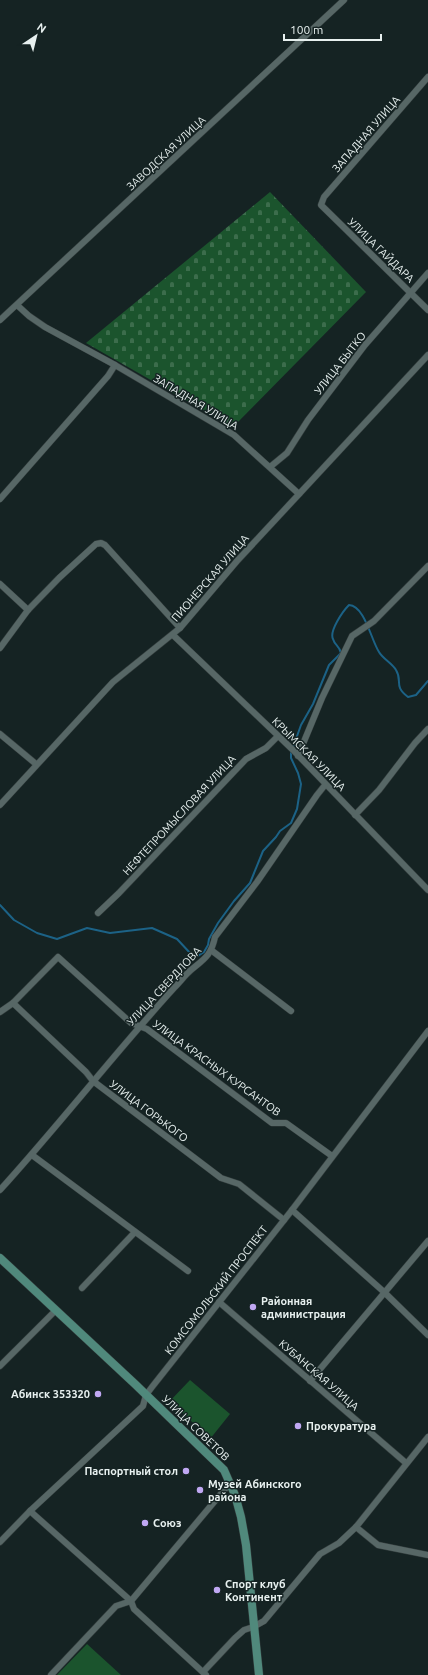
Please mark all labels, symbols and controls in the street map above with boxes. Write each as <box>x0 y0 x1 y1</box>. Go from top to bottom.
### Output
north arrow <box>16 16 56 56</box>
scale bar <box>284 16 381 42</box>
text: N <box>35 21 49 35</box>
text: 100 m <box>290 23 323 36</box>
street label: ЗАПАДНАЯ УЛИЦА <box>330 93 403 174</box>
street label: ЗАВОДСКАЯ УЛИЦА <box>124 113 208 193</box>
street label: УЛИЦА ГАЙДАРА <box>346 215 417 285</box>
street label: УЛИЦА БЫТКО <box>312 329 368 397</box>
street label: ЗАПАДНАЯ УЛИЦА <box>152 372 241 432</box>
street label: ПИОНЕРСКАЯ УЛИЦА <box>169 532 252 624</box>
street label: КРЫМСКАЯ УЛИЦА <box>270 715 349 794</box>
street label: НЕФТЕПРОМЫСЛОВАЯ УЛИЦА <box>120 752 238 877</box>
street label: УЛИЦА СВЕРДЛОВА <box>125 944 204 1028</box>
street label: УЛИЦА КРАСНЫХ КУРСАНТОВ <box>151 1018 283 1118</box>
street label: УЛИЦА ГОРЬКОГО <box>108 1078 190 1144</box>
street label: КОМСОМОЛЬСКИЙ ПРОСПЕКТ <box>162 1223 270 1357</box>
place label: Районная администрация <box>261 1295 346 1320</box>
marker: Районная администрация <box>248 1302 258 1312</box>
street label: КУБАНСКАЯ УЛИЦА <box>277 1337 362 1413</box>
place label: Абинск 353320 <box>11 1388 90 1400</box>
marker: Абинск 353320 <box>93 1389 103 1399</box>
street label: УЛИЦА СОВЕТОВ <box>160 1393 232 1463</box>
place label: Прокуратура <box>306 1420 376 1432</box>
marker: Прокуратура <box>293 1421 303 1431</box>
place label: Паспортный стол <box>84 1465 178 1477</box>
marker: Паспортный стол <box>181 1466 191 1476</box>
place label: Музей Абинского района <box>208 1478 302 1503</box>
marker: Музей Абинского района <box>195 1485 205 1495</box>
place label: Союз <box>153 1517 181 1529</box>
marker: Союз <box>140 1518 150 1528</box>
place label: Спорт клуб Континент <box>225 1578 286 1603</box>
marker: Спорт клуб Континент <box>212 1585 222 1595</box>

